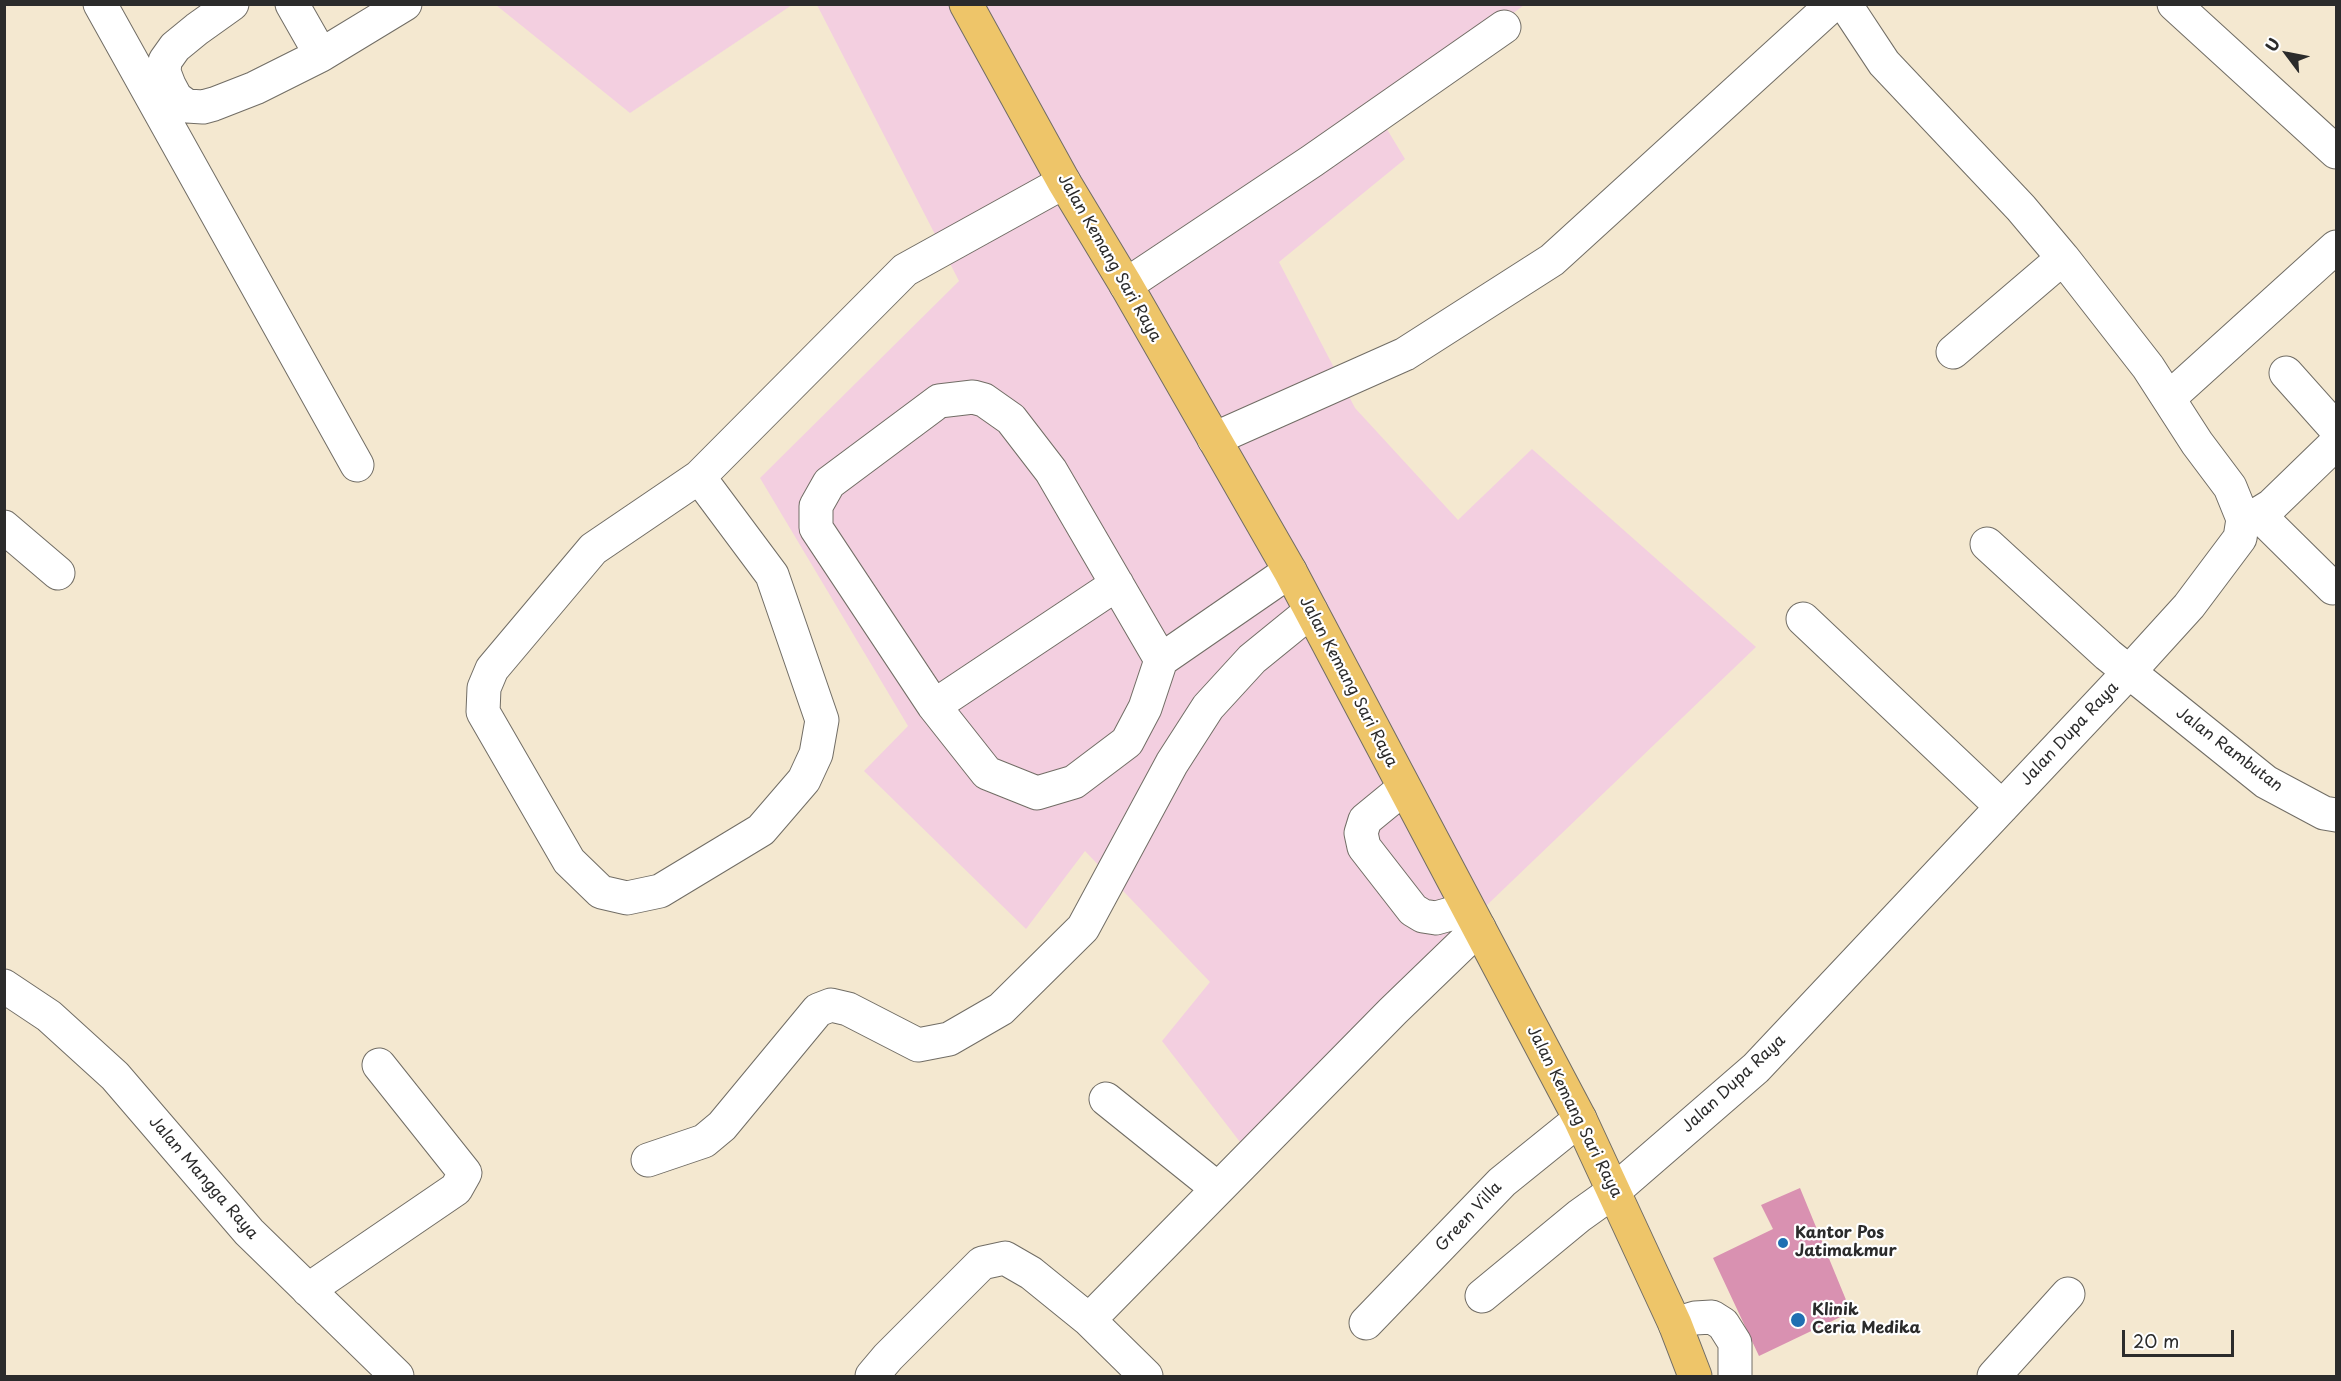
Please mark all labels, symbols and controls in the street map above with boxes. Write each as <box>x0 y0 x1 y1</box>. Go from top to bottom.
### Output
north arrow <box>2257 24 2317 84</box>
text: U <box>2258 33 2285 56</box>
street label: Jalan Kemang Sari Raya <box>1053 171 1165 345</box>
street label: Jalan Kemang Sari Raya <box>1295 593 1401 771</box>
street label: Jalan Dupa Raya <box>2017 678 2123 790</box>
street label: Jalan Rambutan <box>2172 704 2286 796</box>
street label: Jalan Kemang Sari Raya <box>1522 1023 1626 1201</box>
street label: Jalan Dupa Raya <box>1678 1031 1790 1137</box>
street label: Jalan Mangga Raya <box>144 1112 262 1244</box>
street label: Green Villa <box>1432 1178 1506 1256</box>
place label: Kantor Pos Jatimakmur <box>1795 1224 1897 1262</box>
marker: Kantor Pos Jatimakmur <box>1776 1236 1790 1250</box>
place label: Klinik Ceria Medika <box>1812 1301 1921 1339</box>
marker: Klinik Ceria Medika <box>1789 1311 1807 1329</box>
scale bar <box>2125 1318 2238 1356</box>
text: 20 m <box>2133 1327 2179 1354</box>

